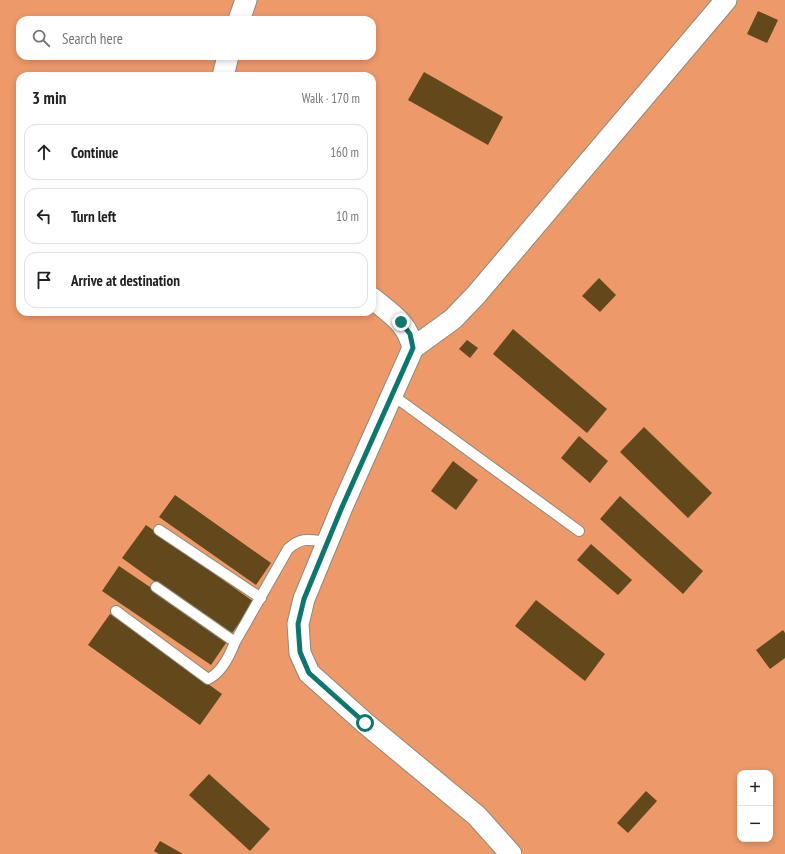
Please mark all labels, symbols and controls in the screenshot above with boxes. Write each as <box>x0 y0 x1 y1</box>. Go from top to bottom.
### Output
search box <box>16 16 376 60</box>
icon: search <box>30 27 52 49</box>
text: Search here <box>62 29 123 48</box>
text: 3 min <box>32 87 66 109</box>
text: Walk · 170 m <box>302 90 360 107</box>
icon: ahead <box>33 141 55 163</box>
text: Continue <box>71 143 118 162</box>
text: 160 m <box>330 144 359 161</box>
icon: left <box>33 205 55 227</box>
text: Turn left <box>71 207 116 226</box>
text: 10 m <box>336 208 359 225</box>
icon: arrive <box>33 269 55 291</box>
text: Arrive at destination <box>71 271 180 290</box>
route end <box>392 313 410 331</box>
route start <box>356 714 374 732</box>
map controls <box>737 770 773 842</box>
button: + <box>737 770 773 806</box>
button: − <box>737 806 773 842</box>

